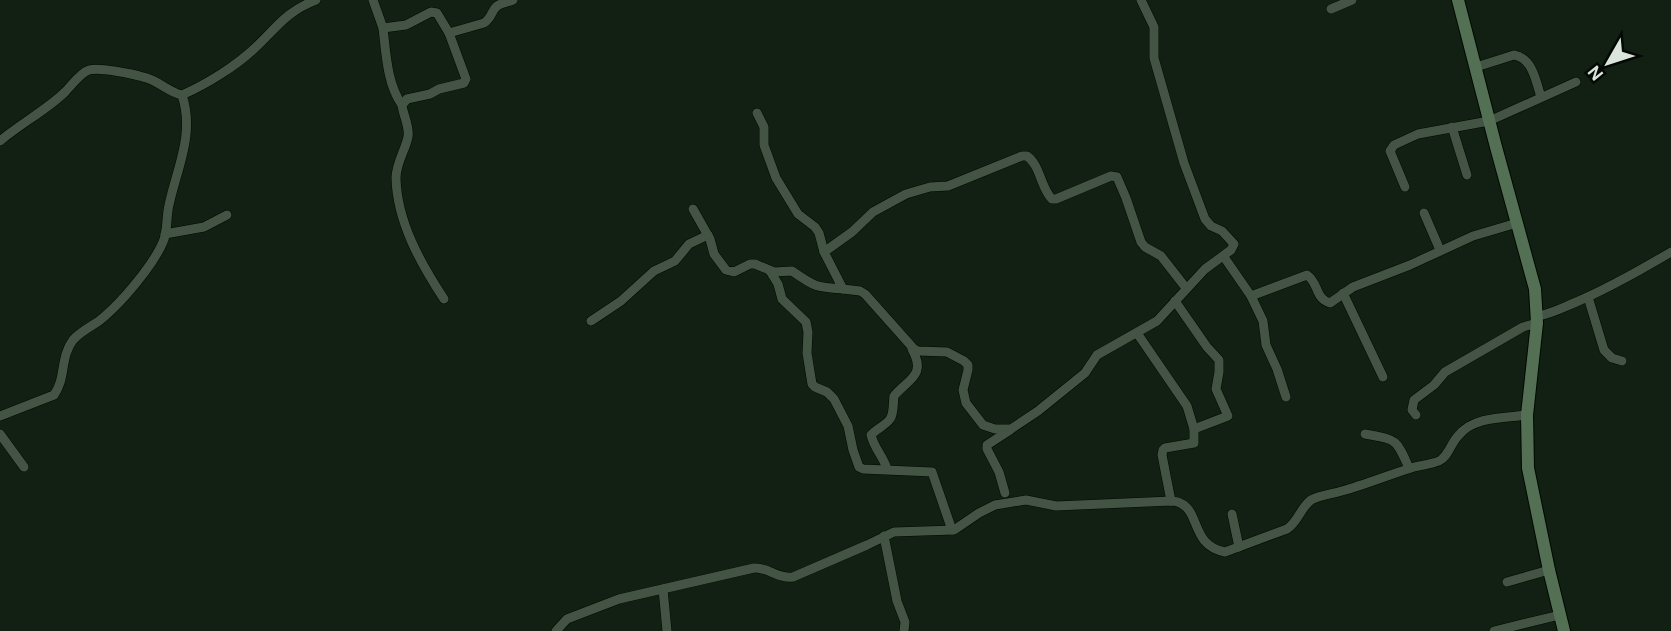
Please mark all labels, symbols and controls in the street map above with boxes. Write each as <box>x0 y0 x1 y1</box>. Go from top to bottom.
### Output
north arrow <box>1573 28 1643 98</box>
text: N <box>1583 61 1608 85</box>

